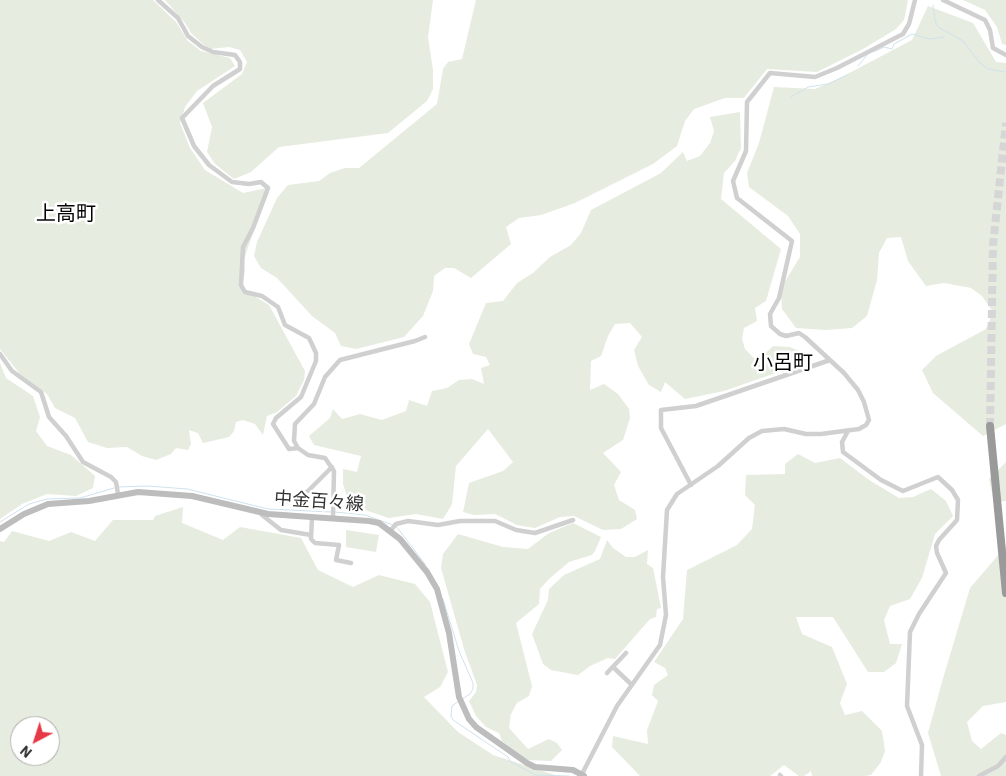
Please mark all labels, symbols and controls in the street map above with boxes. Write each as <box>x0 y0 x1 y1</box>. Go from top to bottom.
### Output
district label: 上高町 <box>36 202 96 226</box>
district label: 小呂町 <box>753 351 813 375</box>
street label: 中金百々線 <box>273 488 365 516</box>
north arrow <box>10 716 60 766</box>
text: N <box>16 742 36 762</box>

